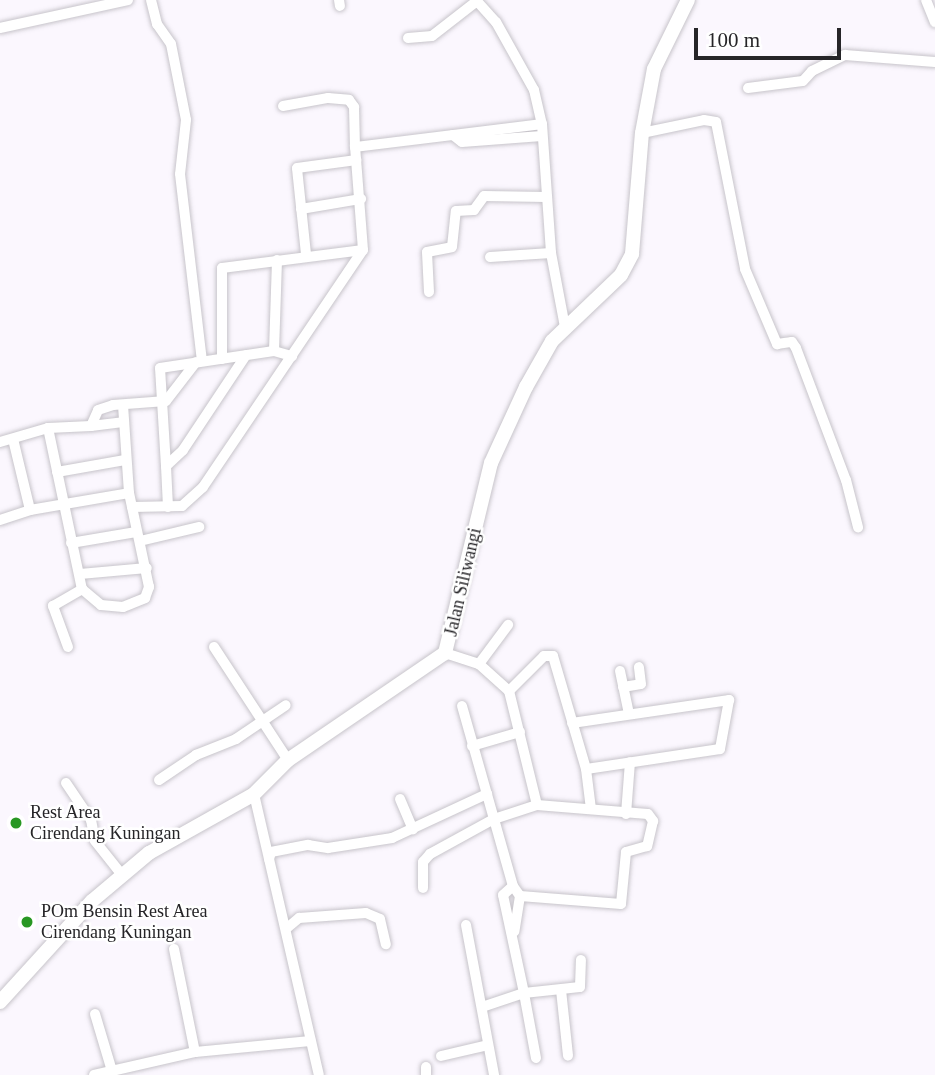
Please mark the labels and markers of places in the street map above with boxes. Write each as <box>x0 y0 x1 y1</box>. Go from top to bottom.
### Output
place label: Rest Area Cirendang Kuningan <box>30 802 180 844</box>
marker: Rest Area Cirendang Kuningan <box>8 815 24 831</box>
place label: POm Bensin Rest Area Cirendang Kuningan <box>41 901 208 944</box>
marker: POm Bensin Rest Area Cirendang Kuningan <box>19 914 35 930</box>

